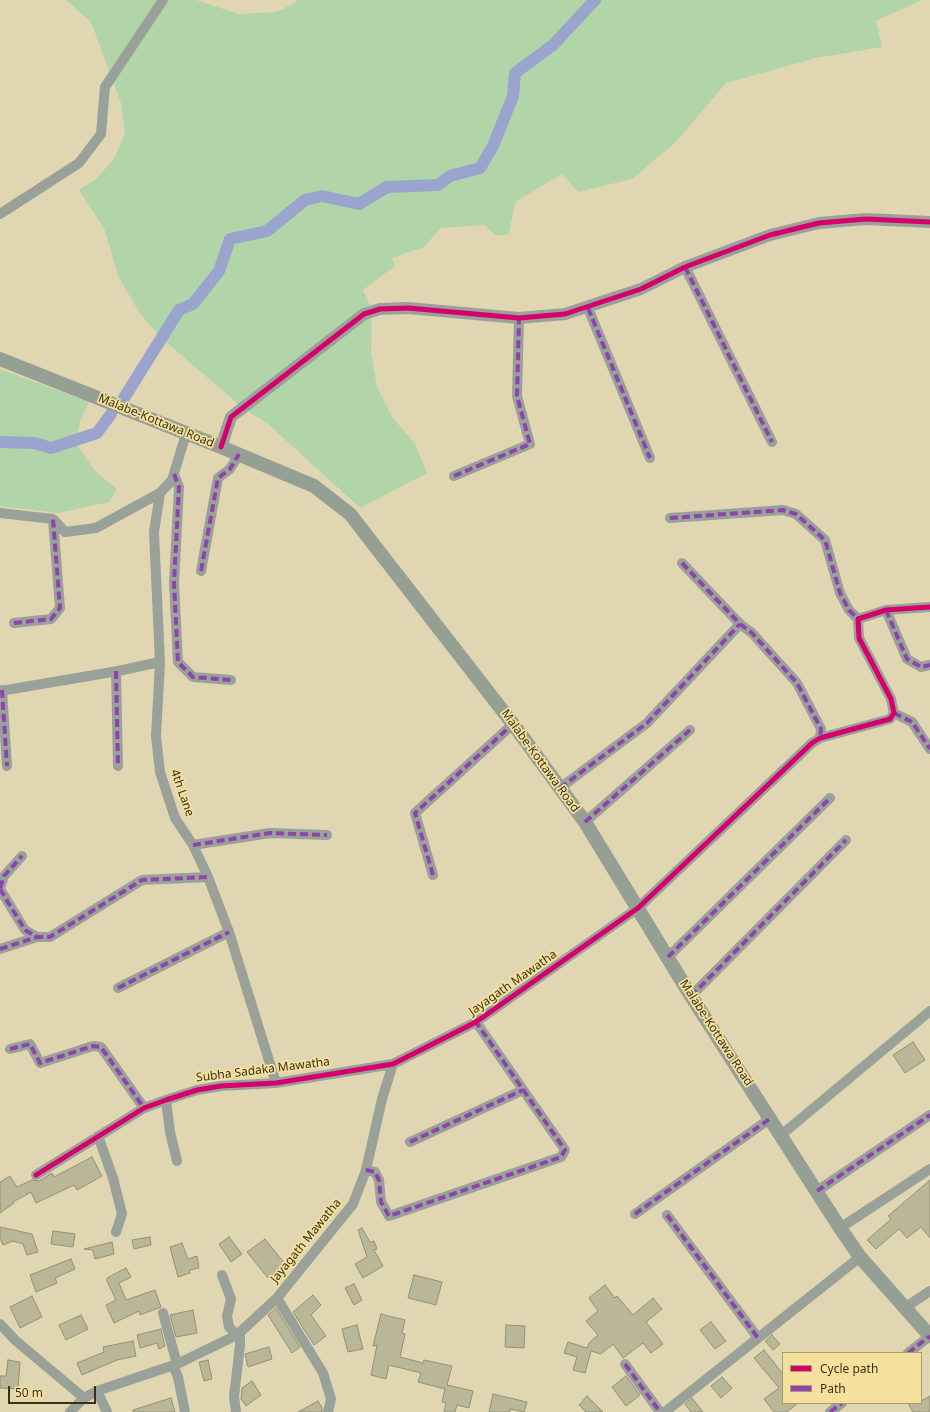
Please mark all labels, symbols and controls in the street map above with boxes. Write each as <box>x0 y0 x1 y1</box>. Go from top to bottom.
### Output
street label: Malabe-Kottawa Road <box>96 391 216 451</box>
street label: Malabe-Kottawa Road <box>498 707 582 815</box>
street label: 4th Lane <box>167 768 197 818</box>
street label: Jayagath Mawatha <box>466 947 560 1019</box>
street label: Malabe-Kottawa Road <box>676 977 756 1089</box>
street label: Subha Sadaka Mawatha <box>195 1055 331 1085</box>
street label: Jayagath Mawatha <box>268 1196 344 1286</box>
legend <box>782 1352 922 1404</box>
text: Cycle path <box>820 1360 878 1377</box>
scale bar <box>10 1378 98 1404</box>
text: Path <box>820 1380 846 1397</box>
text: 50 m <box>15 1384 43 1401</box>

